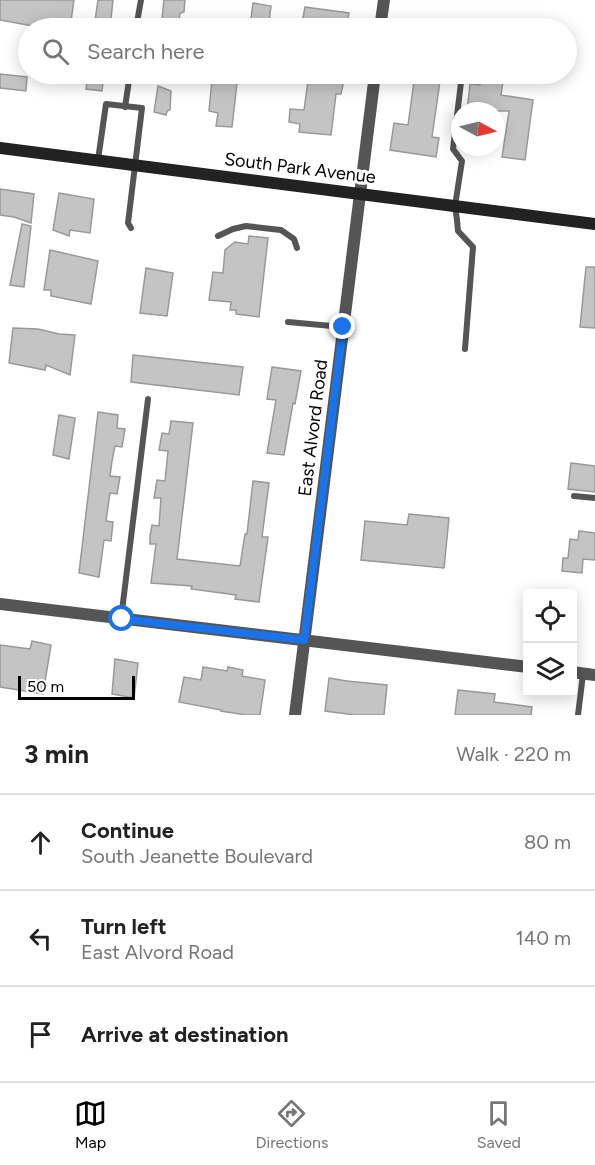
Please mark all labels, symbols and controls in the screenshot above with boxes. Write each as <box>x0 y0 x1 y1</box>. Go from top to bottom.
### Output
search box <box>18 18 577 84</box>
icon: search <box>39 35 72 68</box>
text: Search here <box>87 38 205 65</box>
north arrow <box>451 102 505 156</box>
street label: South Park Avenue <box>223 148 377 188</box>
route end <box>329 313 355 339</box>
street label: East Alvord Road <box>294 358 332 498</box>
map controls <box>523 589 577 697</box>
button: locate <box>523 589 577 643</box>
route start <box>108 605 134 631</box>
button: layers <box>523 643 577 697</box>
scale bar <box>18 673 135 700</box>
text: 50 m <box>27 677 64 696</box>
text: 3 min <box>24 738 89 770</box>
text: Walk · 220 m <box>456 742 571 766</box>
text: Continue <box>81 817 174 844</box>
icon: ahead <box>24 826 57 859</box>
text: 80 m <box>524 830 571 854</box>
text: South Jeanette Boulevard <box>81 844 313 868</box>
text: Turn left <box>81 913 167 940</box>
icon: left <box>24 922 57 955</box>
text: 140 m <box>516 926 571 950</box>
text: East Alvord Road <box>81 940 234 964</box>
icon: arrive <box>24 1018 57 1051</box>
text: Arrive at destination <box>81 1021 289 1048</box>
tab: Map <box>74 1097 107 1152</box>
tab: Directions <box>255 1097 328 1152</box>
tab: Saved <box>477 1097 521 1152</box>

